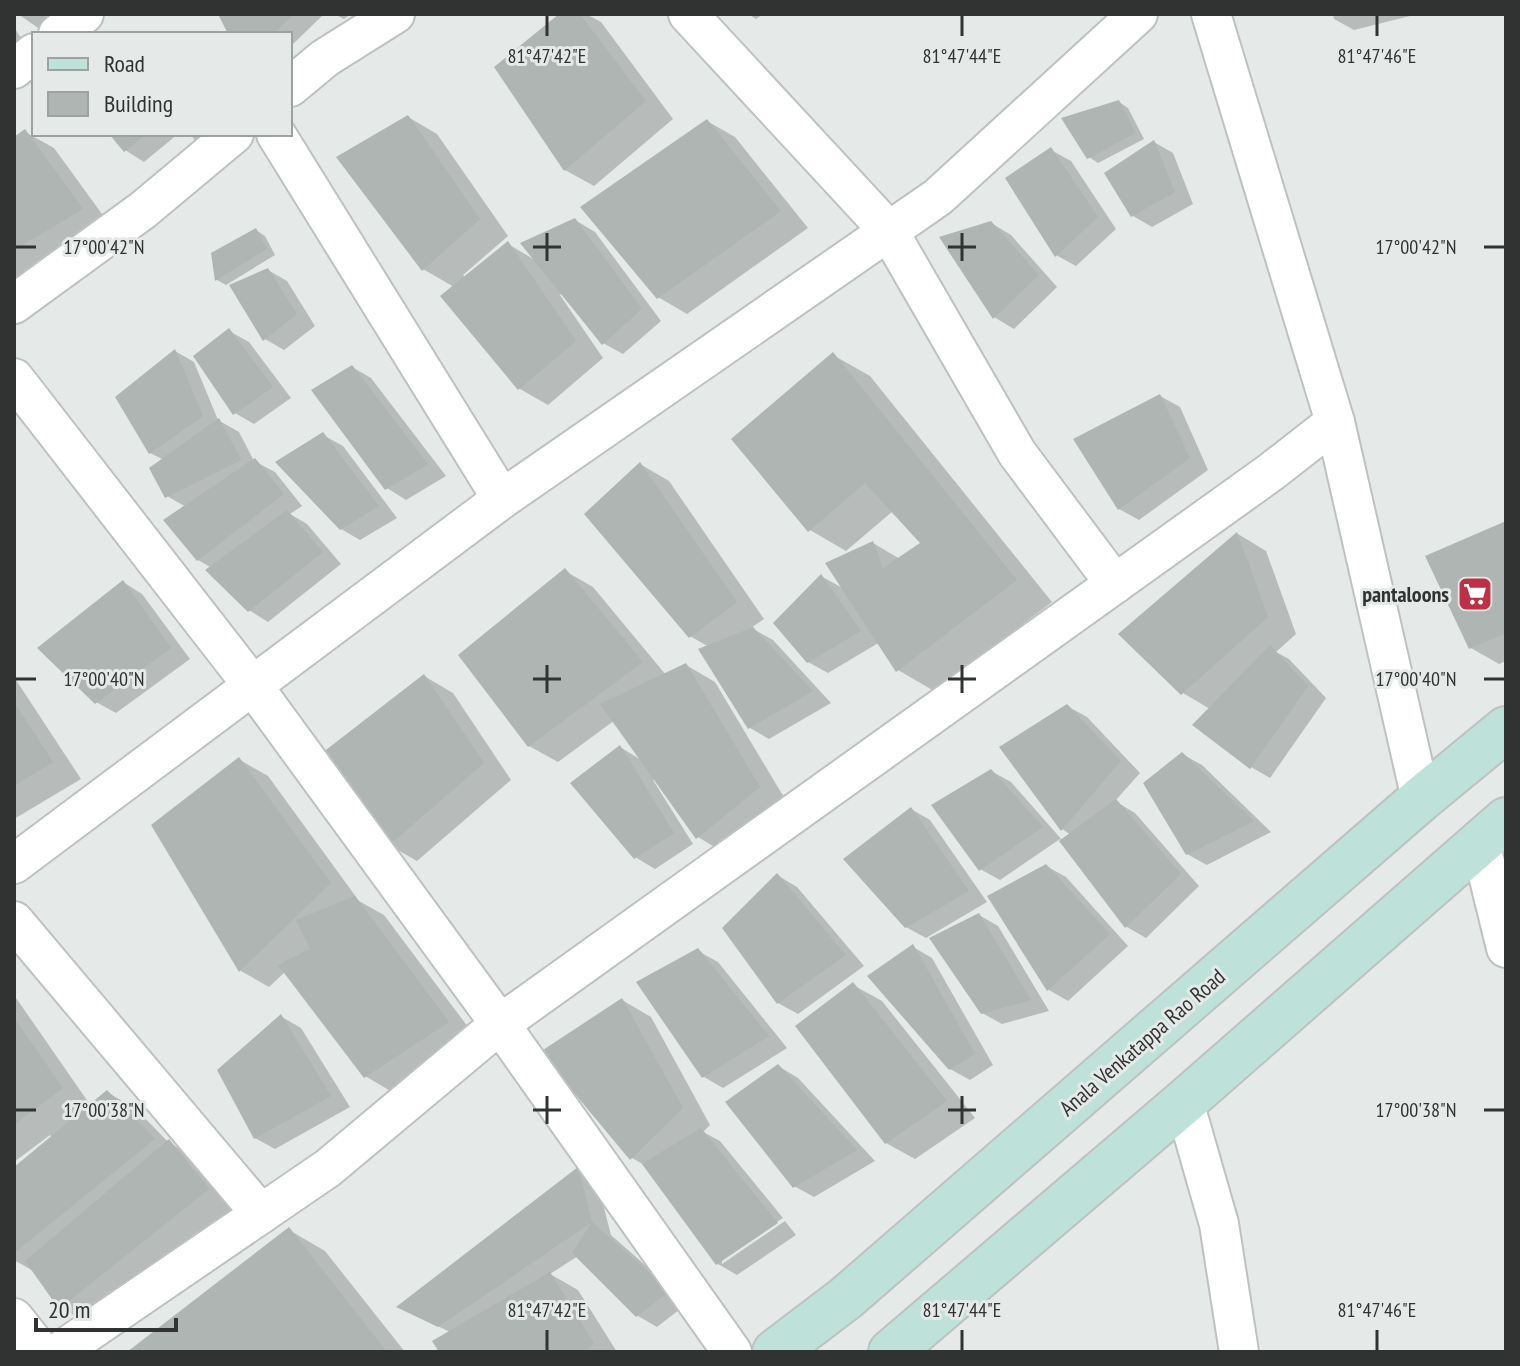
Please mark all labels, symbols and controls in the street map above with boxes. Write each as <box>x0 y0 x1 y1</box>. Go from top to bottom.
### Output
legend <box>32 32 292 136</box>
text: 81°47'42"E <box>508 43 586 69</box>
text: 81°47'44"E <box>923 43 1001 69</box>
text: 81°47'46"E <box>1338 43 1416 69</box>
text: Road <box>104 48 145 79</box>
text: Building <box>104 88 173 119</box>
text: 17°00'42"N <box>64 234 144 260</box>
text: 17°00'42"N <box>1376 234 1456 260</box>
supermarket icon: pantaloons <box>1456 575 1494 613</box>
place label: pantaloons <box>1362 580 1449 608</box>
text: 17°00'40"N <box>64 666 144 692</box>
text: 17°00'40"N <box>1376 666 1456 692</box>
street label: Anala Venkatappa Rao Road <box>1053 962 1231 1122</box>
text: 17°00'38"N <box>64 1097 144 1123</box>
text: 17°00'38"N <box>1376 1097 1456 1123</box>
scale bar <box>36 1282 176 1332</box>
text: 20 m <box>48 1294 90 1325</box>
text: 81°47'42"E <box>508 1297 586 1323</box>
text: 81°47'44"E <box>923 1297 1001 1323</box>
text: 81°47'46"E <box>1338 1297 1416 1323</box>

